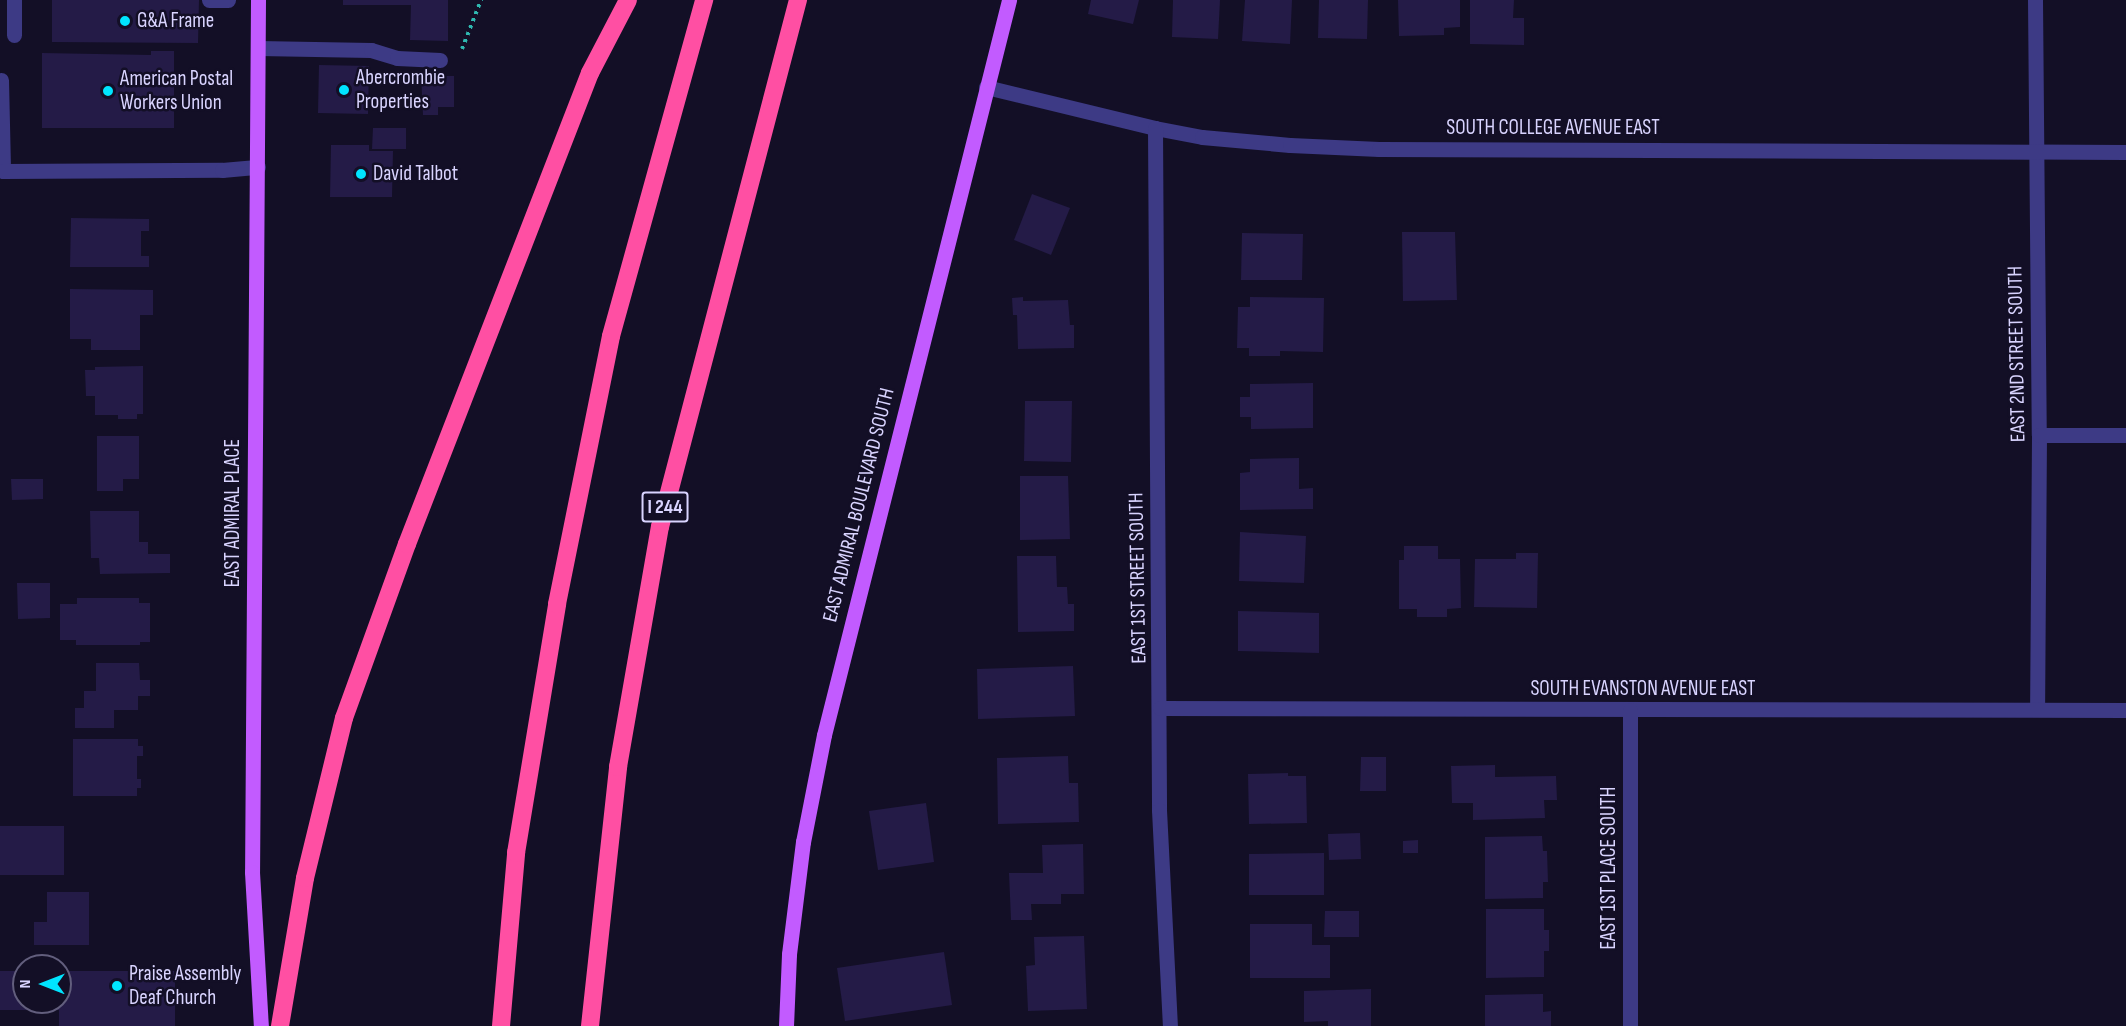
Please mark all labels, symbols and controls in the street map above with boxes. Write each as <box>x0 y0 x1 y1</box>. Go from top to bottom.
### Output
place label: G&A Frame <box>137 8 214 34</box>
marker: G&A Frame <box>118 14 132 28</box>
place label: Abercrombie Properties <box>356 65 445 115</box>
place label: American Postal Workers Union <box>120 66 233 116</box>
marker: Abercrombie Properties <box>337 83 351 97</box>
marker: American Postal Workers Union <box>101 84 115 98</box>
street label: SOUTH COLLEGE AVENUE EAST <box>1446 115 1660 141</box>
place label: David Talbot <box>373 161 458 187</box>
marker: David Talbot <box>354 167 368 181</box>
street label: EAST 2ND STREET SOUTH <box>2003 266 2031 442</box>
street label: EAST ADMIRAL BOULEVARD SOUTH <box>818 385 900 625</box>
street label: EAST ADMIRAL PLACE <box>220 439 246 587</box>
road number: I 244 <box>641 490 689 524</box>
street label: EAST 1ST STREET SOUTH <box>1124 492 1152 664</box>
street label: SOUTH EVANSTON AVENUE EAST <box>1530 676 1756 702</box>
street label: EAST 1ST PLACE SOUTH <box>1596 787 1622 949</box>
north arrow <box>12 954 72 1014</box>
place label: Praise Assembly Deaf Church <box>129 961 241 1011</box>
marker: Praise Assembly Deaf Church <box>110 979 124 993</box>
text: N <box>16 980 35 988</box>

